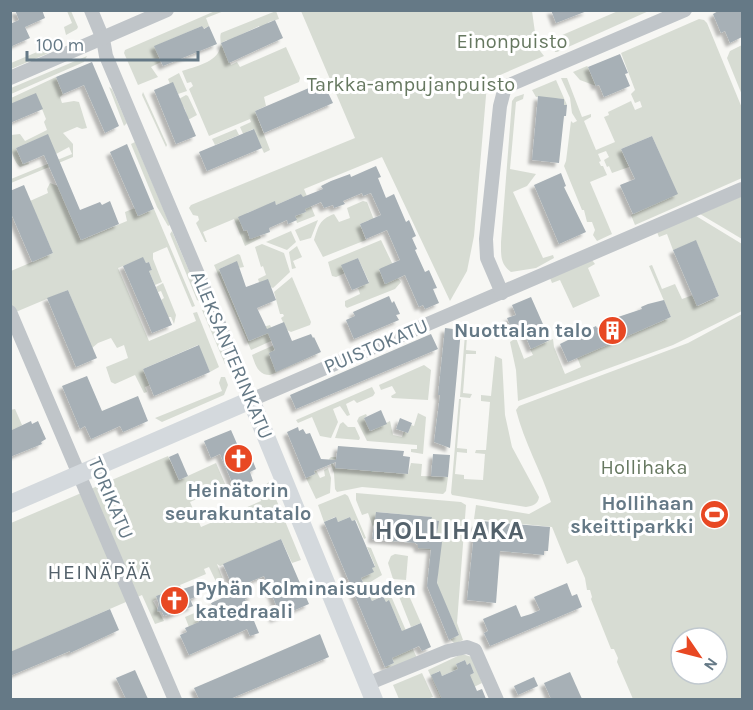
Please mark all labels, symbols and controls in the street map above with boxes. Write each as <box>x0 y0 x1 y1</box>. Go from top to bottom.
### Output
scale bar <box>27 24 198 62</box>
park label: Einonpuisto <box>457 30 568 53</box>
text: 100 m <box>36 34 84 56</box>
park label: Tarkka-ampujanpuisto <box>307 73 515 96</box>
street label: ALEKSANTERINKATU <box>186 268 278 442</box>
street label: PUISTOKATU <box>321 314 431 378</box>
building icon: Nuottalan talo <box>597 314 629 346</box>
place label: Nuottalan talo <box>454 319 592 342</box>
church icon: Heinätorin seurakuntatalo <box>222 443 254 475</box>
street label: TORIKATU <box>83 454 139 542</box>
park label: Hollihaka <box>601 456 687 479</box>
place label: Heinätorin seurakuntatalo <box>165 479 311 525</box>
place label: Hollihaan skeittiparkki <box>570 492 694 538</box>
sports icon: Hollihaan skeittiparkki <box>699 499 731 531</box>
district label: HOLLIHAKA <box>374 515 526 546</box>
district label: HEINÄPÄÄ <box>47 560 153 584</box>
place label: Pyhän Kolminaisuuden katedraali <box>195 577 416 623</box>
church icon: Pyhän Kolminaisuuden katedraali <box>158 584 190 616</box>
north arrow <box>669 626 729 686</box>
text: N <box>700 654 722 674</box>

